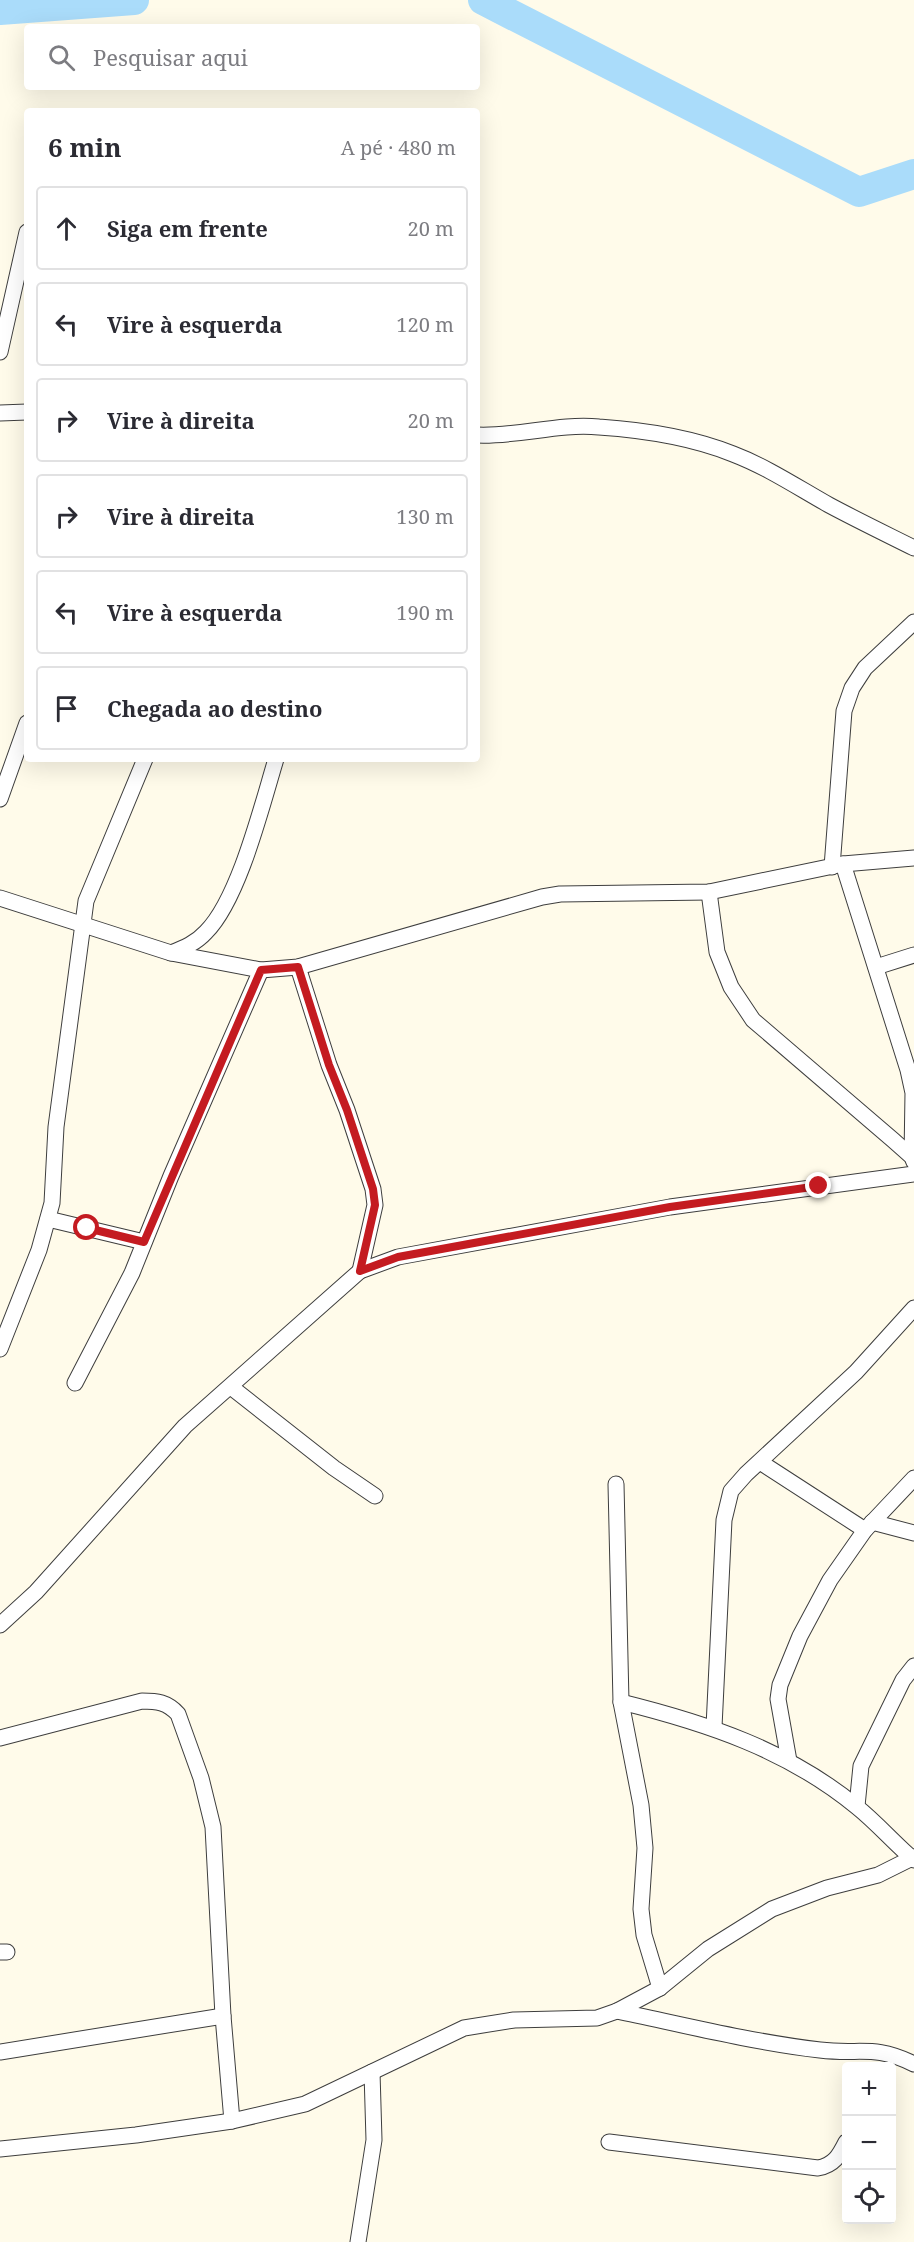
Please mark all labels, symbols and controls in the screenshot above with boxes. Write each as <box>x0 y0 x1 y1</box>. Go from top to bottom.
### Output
search box <box>24 24 480 90</box>
icon: search <box>45 41 78 74</box>
text: Pesquisar aqui <box>93 42 248 72</box>
text: 6 min <box>48 129 122 165</box>
text: A pé · 480 m <box>341 134 456 161</box>
icon: ahead <box>50 212 83 245</box>
text: Siga em frente <box>107 213 268 243</box>
text: 20 m <box>408 215 454 242</box>
icon: left <box>50 308 83 341</box>
text: Vire à esquerda <box>107 309 283 339</box>
text: 120 m <box>396 311 454 338</box>
icon: right <box>50 404 83 437</box>
text: Vire à direita <box>107 405 255 435</box>
text: 20 m <box>408 407 454 434</box>
icon: right <box>50 500 83 533</box>
text: Vire à direita <box>107 501 255 531</box>
text: 130 m <box>396 503 454 530</box>
icon: left <box>50 596 83 629</box>
text: Vire à esquerda <box>107 597 283 627</box>
text: 190 m <box>396 599 454 626</box>
icon: arrive <box>50 692 83 725</box>
text: Chegada ao destino <box>107 693 322 723</box>
route end <box>805 1172 831 1198</box>
route start <box>73 1214 99 1240</box>
map controls <box>842 2062 896 2224</box>
button: + <box>842 2062 896 2116</box>
button: − <box>842 2116 896 2170</box>
button: locate <box>842 2170 896 2224</box>

